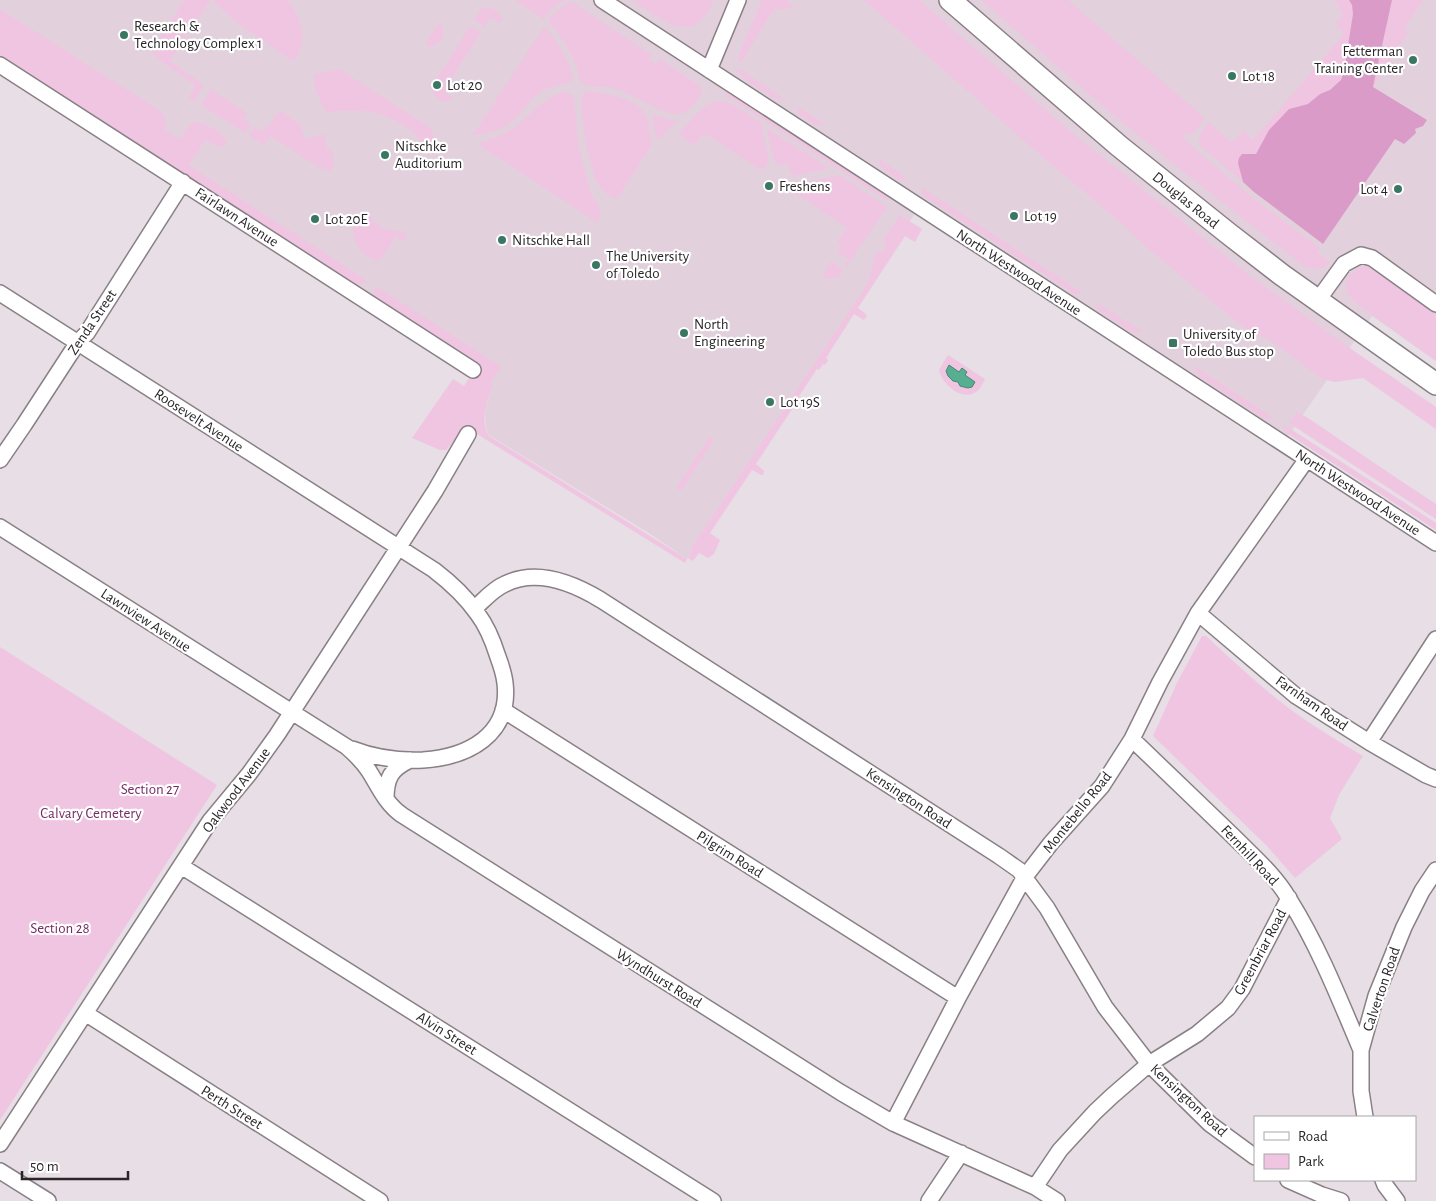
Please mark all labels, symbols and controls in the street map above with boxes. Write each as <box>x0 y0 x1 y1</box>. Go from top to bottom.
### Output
place label: Research & Technology Complex 1 <box>134 19 262 51</box>
marker: Research & Technology Complex 1 <box>118 29 130 41</box>
place label: Fetterman Training Center <box>1314 44 1403 76</box>
marker: Fetterman Training Center <box>1407 54 1419 66</box>
place label: Lot 18 <box>1242 69 1275 84</box>
marker: Lot 18 <box>1226 70 1238 82</box>
place label: Lot 20 <box>447 78 482 93</box>
marker: Lot 20 <box>431 79 443 91</box>
place label: Nitschke Auditorium <box>395 139 462 171</box>
marker: Nitschke Auditorium <box>379 149 391 161</box>
street label: Douglas Road <box>1150 169 1222 232</box>
place label: Freshens <box>779 179 830 194</box>
marker: Freshens <box>763 180 775 192</box>
place label: Lot 4 <box>1360 182 1388 197</box>
marker: Lot 4 <box>1392 183 1404 195</box>
street label: Fairlawn Avenue <box>192 185 281 250</box>
place label: Lot 19 <box>1024 209 1057 224</box>
marker: Lot 19 <box>1008 210 1020 222</box>
place label: Lot 20E <box>325 212 368 227</box>
marker: Lot 20E <box>309 213 321 225</box>
street label: North Westwood Avenue <box>954 226 1084 318</box>
place label: Nitschke Hall <box>512 233 590 248</box>
marker: Nitschke Hall <box>496 234 508 246</box>
place label: The University of Toledo <box>606 249 690 281</box>
marker: The University of Toledo <box>590 259 602 271</box>
street label: Zenda Street <box>65 287 120 357</box>
place label: North Engineering <box>694 317 766 349</box>
marker: North Engineering <box>678 327 690 339</box>
place label: University of Toledo Bus stop <box>1183 327 1274 359</box>
marker: University of Toledo Bus stop <box>1167 337 1179 349</box>
street label: Roosevelt Avenue <box>152 386 246 455</box>
place label: Lot 19S <box>780 395 820 410</box>
marker: Lot 19S <box>764 396 776 408</box>
street label: North Westwood Avenue <box>1293 446 1423 538</box>
street label: Lawnview Avenue <box>98 586 193 655</box>
street label: Farnham Road <box>1273 673 1351 734</box>
street label: Oakwood Avenue <box>200 745 273 836</box>
street label: Kensington Road <box>863 765 954 832</box>
street label: Montebello Road <box>1040 769 1115 856</box>
park label: Section 27 <box>121 782 179 797</box>
park label: Calvary Cemetery <box>40 806 142 821</box>
street label: Fernhill Road <box>1218 822 1281 889</box>
street label: Pilgrim Road <box>694 828 766 881</box>
street label: Greenbriar Road <box>1232 907 1289 998</box>
park label: Section 28 <box>30 921 90 936</box>
street label: Calverton Road <box>1360 945 1403 1033</box>
street label: Wyndhurst Road <box>613 946 704 1011</box>
street label: Alvin Street <box>414 1009 480 1058</box>
street label: Kensington Road <box>1147 1061 1230 1140</box>
street label: Perth Street <box>198 1083 265 1132</box>
legend <box>1254 1116 1416 1181</box>
text: Road <box>1298 1129 1328 1144</box>
scale bar <box>22 1148 129 1180</box>
text: Park <box>1298 1154 1324 1169</box>
text: 50 m <box>30 1159 59 1174</box>

